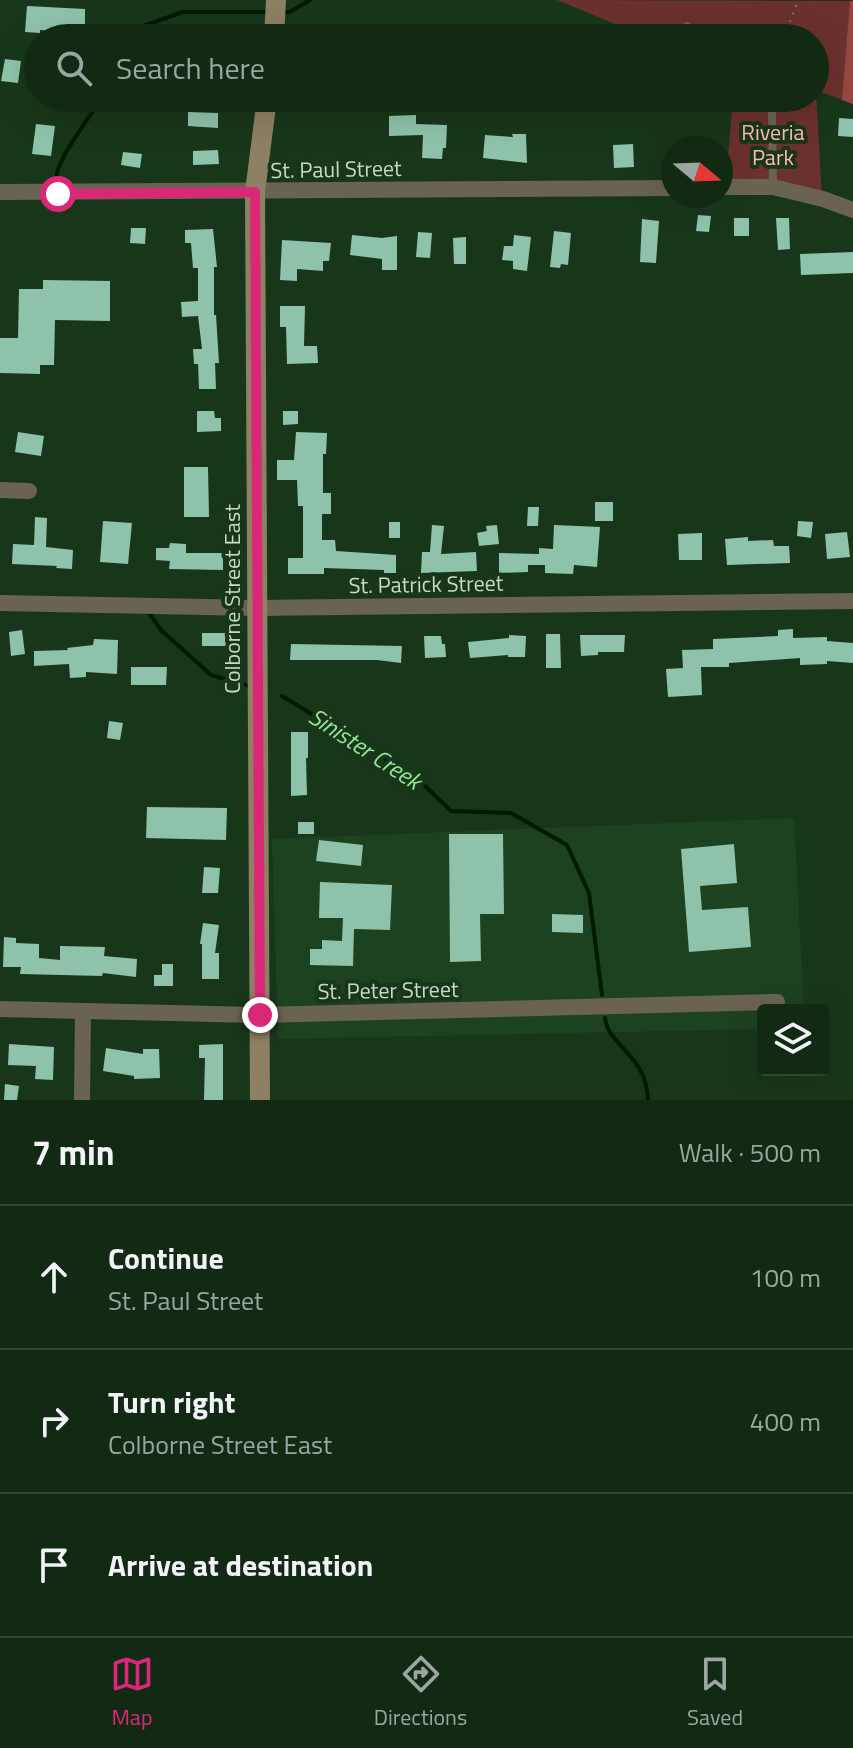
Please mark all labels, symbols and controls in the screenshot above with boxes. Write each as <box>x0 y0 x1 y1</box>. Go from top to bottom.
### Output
search box <box>24 24 829 112</box>
text: Search here <box>116 45 265 91</box>
icon: search <box>52 46 96 90</box>
park label: Riveria Park <box>741 115 805 174</box>
north arrow <box>661 136 733 208</box>
street label: St. Paul Street <box>270 151 402 187</box>
route start <box>40 176 76 212</box>
street label: Colborne Street East <box>215 504 249 694</box>
street label: St. Patrick Street <box>348 566 504 602</box>
water label: Sinister Creek <box>302 698 432 800</box>
street label: St. Peter Street <box>317 972 459 1008</box>
route end <box>242 997 278 1033</box>
map controls <box>757 1004 829 1076</box>
button: layers <box>757 1004 829 1076</box>
text: 7 min <box>32 1126 115 1178</box>
text: Walk · 500 m <box>679 1133 821 1172</box>
text: Continue <box>108 1235 224 1281</box>
icon: ahead <box>32 1255 76 1299</box>
text: 100 m <box>750 1258 821 1297</box>
text: St. Paul Street <box>108 1281 263 1320</box>
text: Turn right <box>108 1379 236 1425</box>
icon: right <box>32 1399 76 1443</box>
text: 400 m <box>750 1402 821 1441</box>
text: Colborne Street East <box>108 1425 332 1464</box>
text: Arrive at destination <box>108 1542 373 1588</box>
icon: arrive <box>32 1543 76 1587</box>
tab: Map <box>110 1652 154 1734</box>
tab: Directions <box>374 1652 467 1734</box>
tab: Saved <box>687 1652 743 1734</box>

